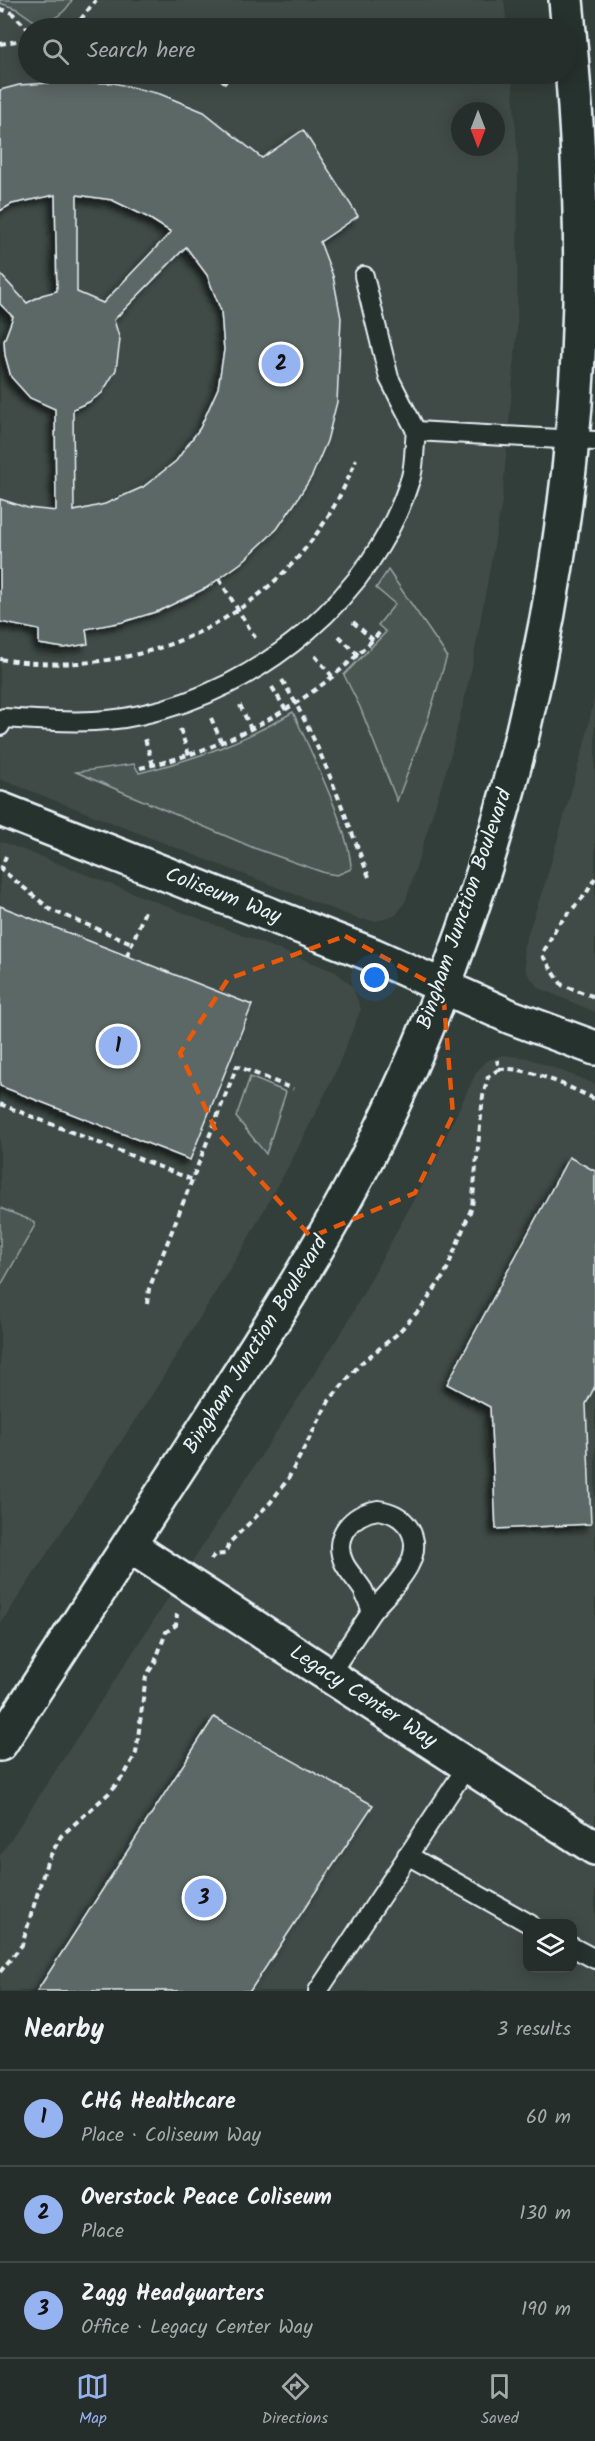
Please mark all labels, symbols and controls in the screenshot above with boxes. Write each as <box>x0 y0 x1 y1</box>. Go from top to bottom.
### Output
search box <box>18 18 577 84</box>
text: Search here <box>87 34 195 69</box>
icon: search <box>39 35 72 68</box>
north arrow <box>451 102 505 156</box>
pin: 2 <box>262 342 300 386</box>
street label: Bingham Junction Boulevard <box>408 784 522 1034</box>
street label: Coliseum Way <box>160 859 286 933</box>
your location <box>360 963 389 992</box>
pin: 1 <box>98 1024 138 1068</box>
street label: Bingham Junction Boulevard <box>175 1229 337 1461</box>
street label: Legacy Center Way <box>282 1637 444 1757</box>
pin: 3 <box>184 1876 224 1920</box>
map controls <box>523 1919 577 1973</box>
button: layers <box>523 1919 577 1973</box>
text: Nearby <box>24 2009 104 2051</box>
text: 3 results <box>497 2014 571 2046</box>
text: CHG Healthcare <box>81 2085 236 2120</box>
text: 1 <box>40 2102 47 2134</box>
text: 60 m <box>526 2102 571 2134</box>
text: Place · Coliseum Way <box>81 2120 261 2152</box>
text: Overstock Peace Coliseum <box>81 2181 332 2216</box>
text: 2 <box>38 2198 49 2230</box>
text: 130 m <box>519 2198 571 2230</box>
text: Place <box>81 2216 124 2248</box>
text: Zagg Headquarters <box>81 2277 264 2312</box>
text: 3 <box>38 2294 49 2326</box>
text: 190 m <box>521 2294 571 2326</box>
text: Office · Legacy Center Way <box>81 2312 313 2344</box>
tab: Map <box>76 2370 109 2431</box>
tab: Directions <box>262 2370 328 2431</box>
tab: Saved <box>481 2370 519 2431</box>

